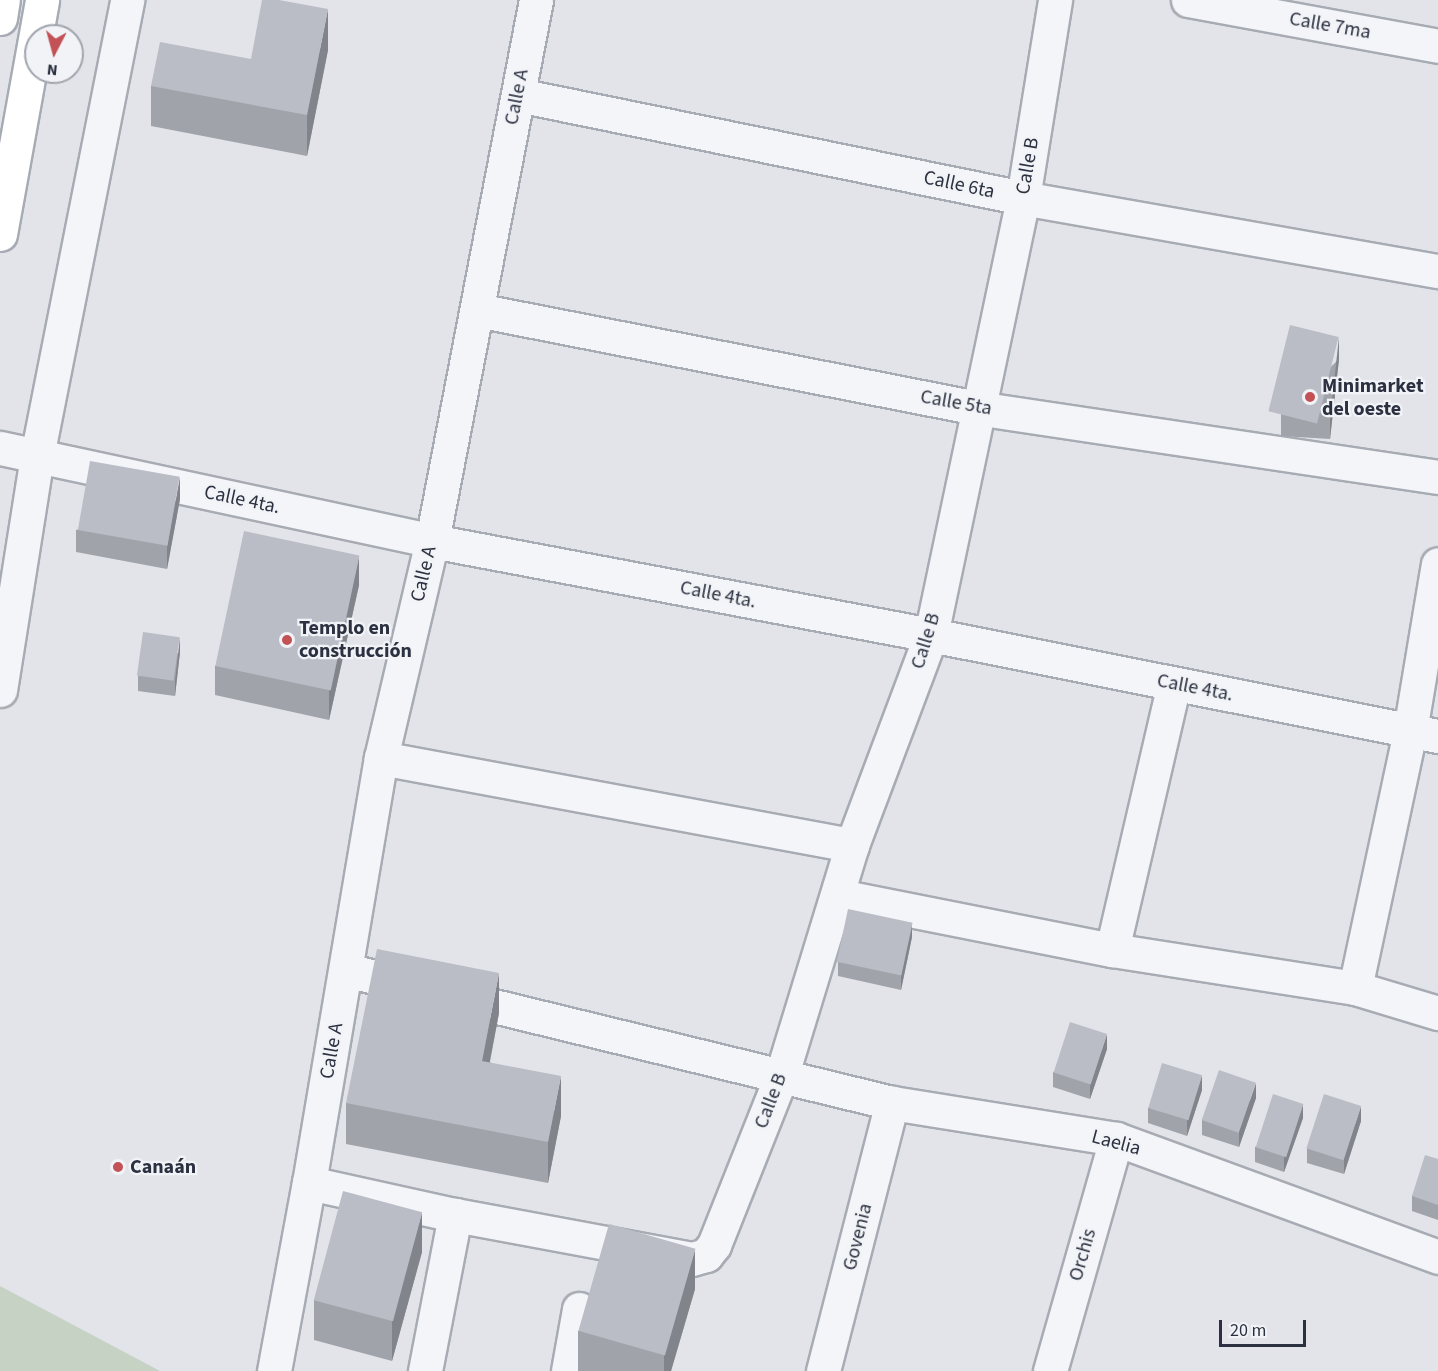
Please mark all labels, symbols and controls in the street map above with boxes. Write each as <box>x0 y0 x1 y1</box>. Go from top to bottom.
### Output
street label: Calle 7ma <box>1287 7 1373 45</box>
north arrow <box>24 24 84 84</box>
text: N <box>46 58 59 81</box>
street label: Calle A <box>500 67 534 127</box>
street label: Calle B <box>1011 136 1045 196</box>
street label: Calle 6ta <box>921 166 997 204</box>
place label: Minimarket del oeste <box>1322 374 1424 421</box>
street label: Calle 5ta <box>918 385 994 421</box>
marker: Minimarket del oeste <box>1303 390 1317 404</box>
street label: Calle 4ta. <box>202 480 282 520</box>
street label: Calle A <box>406 544 442 604</box>
street label: Calle 4ta. <box>678 576 758 614</box>
street label: Calle B <box>906 610 946 672</box>
place label: Templo en construcción <box>299 616 412 663</box>
marker: Templo en construcción <box>280 633 294 647</box>
street label: Calle 4ta. <box>1155 669 1235 707</box>
street label: Calle A <box>315 1021 349 1081</box>
street label: Calle B <box>750 1070 792 1132</box>
street label: Laelia <box>1089 1125 1143 1161</box>
place label: Canaán <box>130 1155 196 1179</box>
marker: Canaán <box>111 1160 125 1174</box>
street label: Govenia <box>838 1201 878 1273</box>
street label: Orchis <box>1064 1226 1102 1284</box>
scale bar <box>1222 1308 1309 1346</box>
text: 20 m <box>1230 1318 1266 1343</box>

